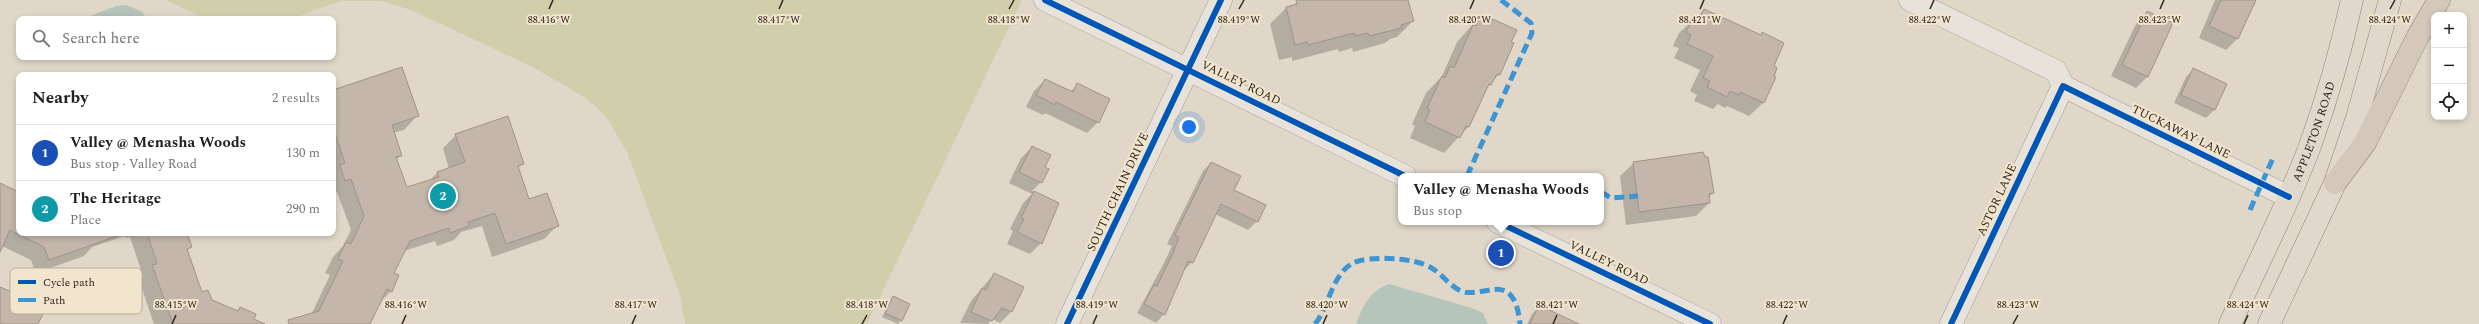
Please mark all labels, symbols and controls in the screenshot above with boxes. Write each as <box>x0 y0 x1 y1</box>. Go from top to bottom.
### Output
text: 88.416°W <box>528 12 570 28</box>
text: 88.417°W <box>758 12 800 28</box>
text: 88.418°W <box>988 12 1030 28</box>
text: 88.419°W <box>1218 12 1260 28</box>
text: 88.420°W <box>1449 12 1491 28</box>
text: 88.421°W <box>1679 12 1721 28</box>
text: 88.422°W <box>1909 12 1951 28</box>
text: 88.423°W <box>2139 12 2181 28</box>
text: 88.424°W <box>2369 12 2411 28</box>
map controls <box>2431 12 2467 120</box>
button: + <box>2431 12 2467 48</box>
search box <box>16 16 336 60</box>
icon: search <box>30 27 52 49</box>
text: Search here <box>62 27 140 50</box>
button: − <box>2431 48 2467 84</box>
street label: VALLEY ROAD <box>1198 55 1284 111</box>
street label: APPLETON ROAD <box>2287 79 2340 185</box>
button: locate <box>2431 84 2467 120</box>
text: Nearby <box>32 85 88 111</box>
text: 2 results <box>272 88 320 108</box>
street label: TUCKAWAY LANE <box>2128 100 2234 164</box>
your location <box>1179 117 1199 137</box>
street label: SOUTH CHAIN DRIVE <box>1082 129 1154 255</box>
text: Valley @ Menasha Woods <box>70 131 246 154</box>
text: 1 <box>41 143 49 163</box>
text: 130 m <box>286 143 320 163</box>
text: Bus stop · Valley Road <box>70 154 197 174</box>
street label: ASTOR LANE <box>1972 161 2022 239</box>
popup <box>1398 173 1604 225</box>
text: Valley @ Menasha Woods <box>1413 178 1589 201</box>
pin: 2 <box>430 181 456 211</box>
text: The Heritage <box>70 187 161 210</box>
text: 2 <box>41 199 49 219</box>
text: 290 m <box>286 199 320 219</box>
text: Bus stop <box>1413 201 1462 221</box>
text: Place <box>70 210 101 230</box>
street label: VALLEY ROAD <box>1566 235 1652 291</box>
pin: 1 <box>1488 238 1514 268</box>
legend <box>10 268 142 314</box>
text: Cycle path <box>43 274 95 291</box>
text: Path <box>43 292 65 309</box>
text: 88.415°W <box>155 297 197 313</box>
text: 88.416°W <box>385 297 427 313</box>
text: 88.417°W <box>615 297 657 313</box>
text: 88.418°W <box>846 297 888 313</box>
text: 88.419°W <box>1076 297 1118 313</box>
text: 88.420°W <box>1306 297 1348 313</box>
text: 88.421°W <box>1536 297 1578 313</box>
text: 88.422°W <box>1766 297 1808 313</box>
text: 88.423°W <box>1997 297 2039 313</box>
text: 88.424°W <box>2227 297 2269 313</box>

